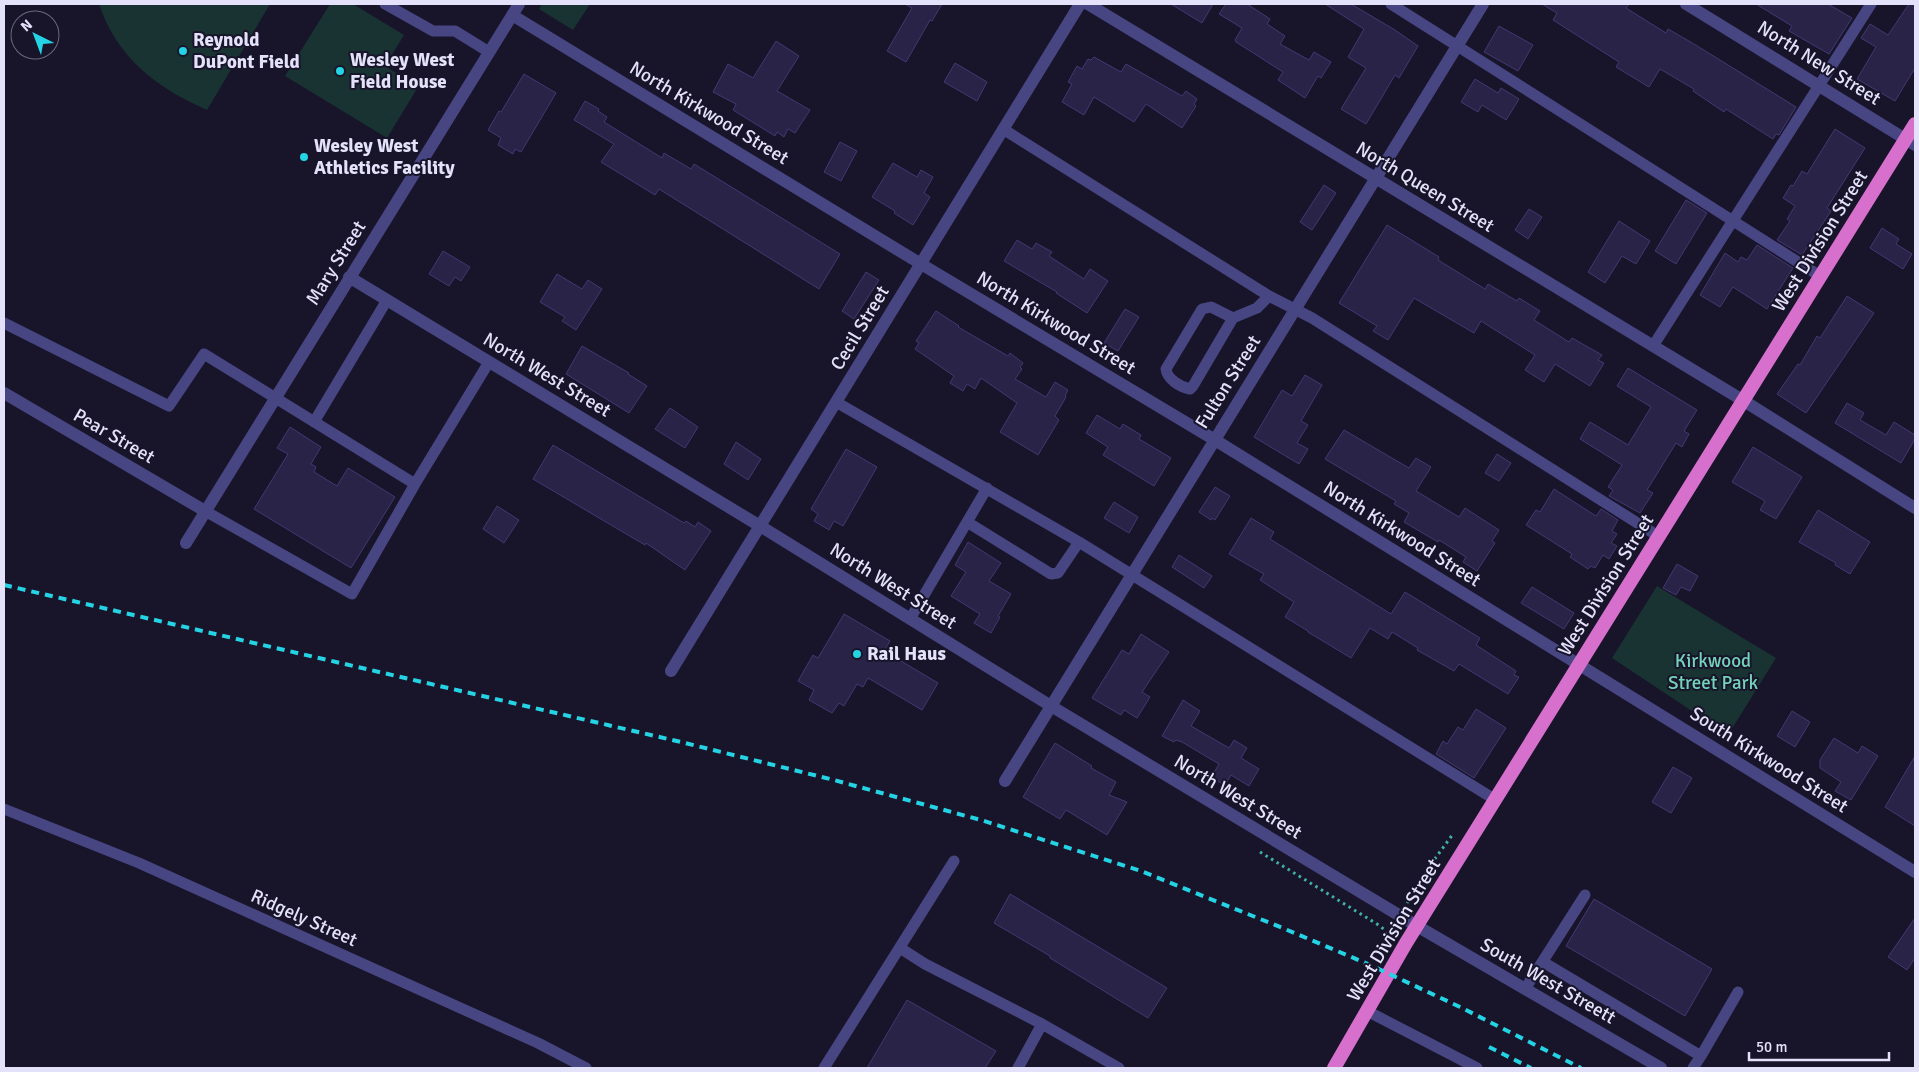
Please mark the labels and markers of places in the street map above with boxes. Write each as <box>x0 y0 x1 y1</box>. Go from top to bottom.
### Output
place label: Reynold DuPont Field <box>193 28 300 74</box>
marker: Reynold DuPont Field <box>177 45 189 57</box>
place label: Wesley West Field House <box>350 48 454 94</box>
marker: Wesley West Field House <box>334 65 346 77</box>
place label: Wesley West Athletics Facility <box>314 134 455 180</box>
marker: Wesley West Athletics Facility <box>298 151 310 163</box>
place label: Rail Haus <box>867 642 946 666</box>
marker: Rail Haus <box>851 648 863 660</box>

